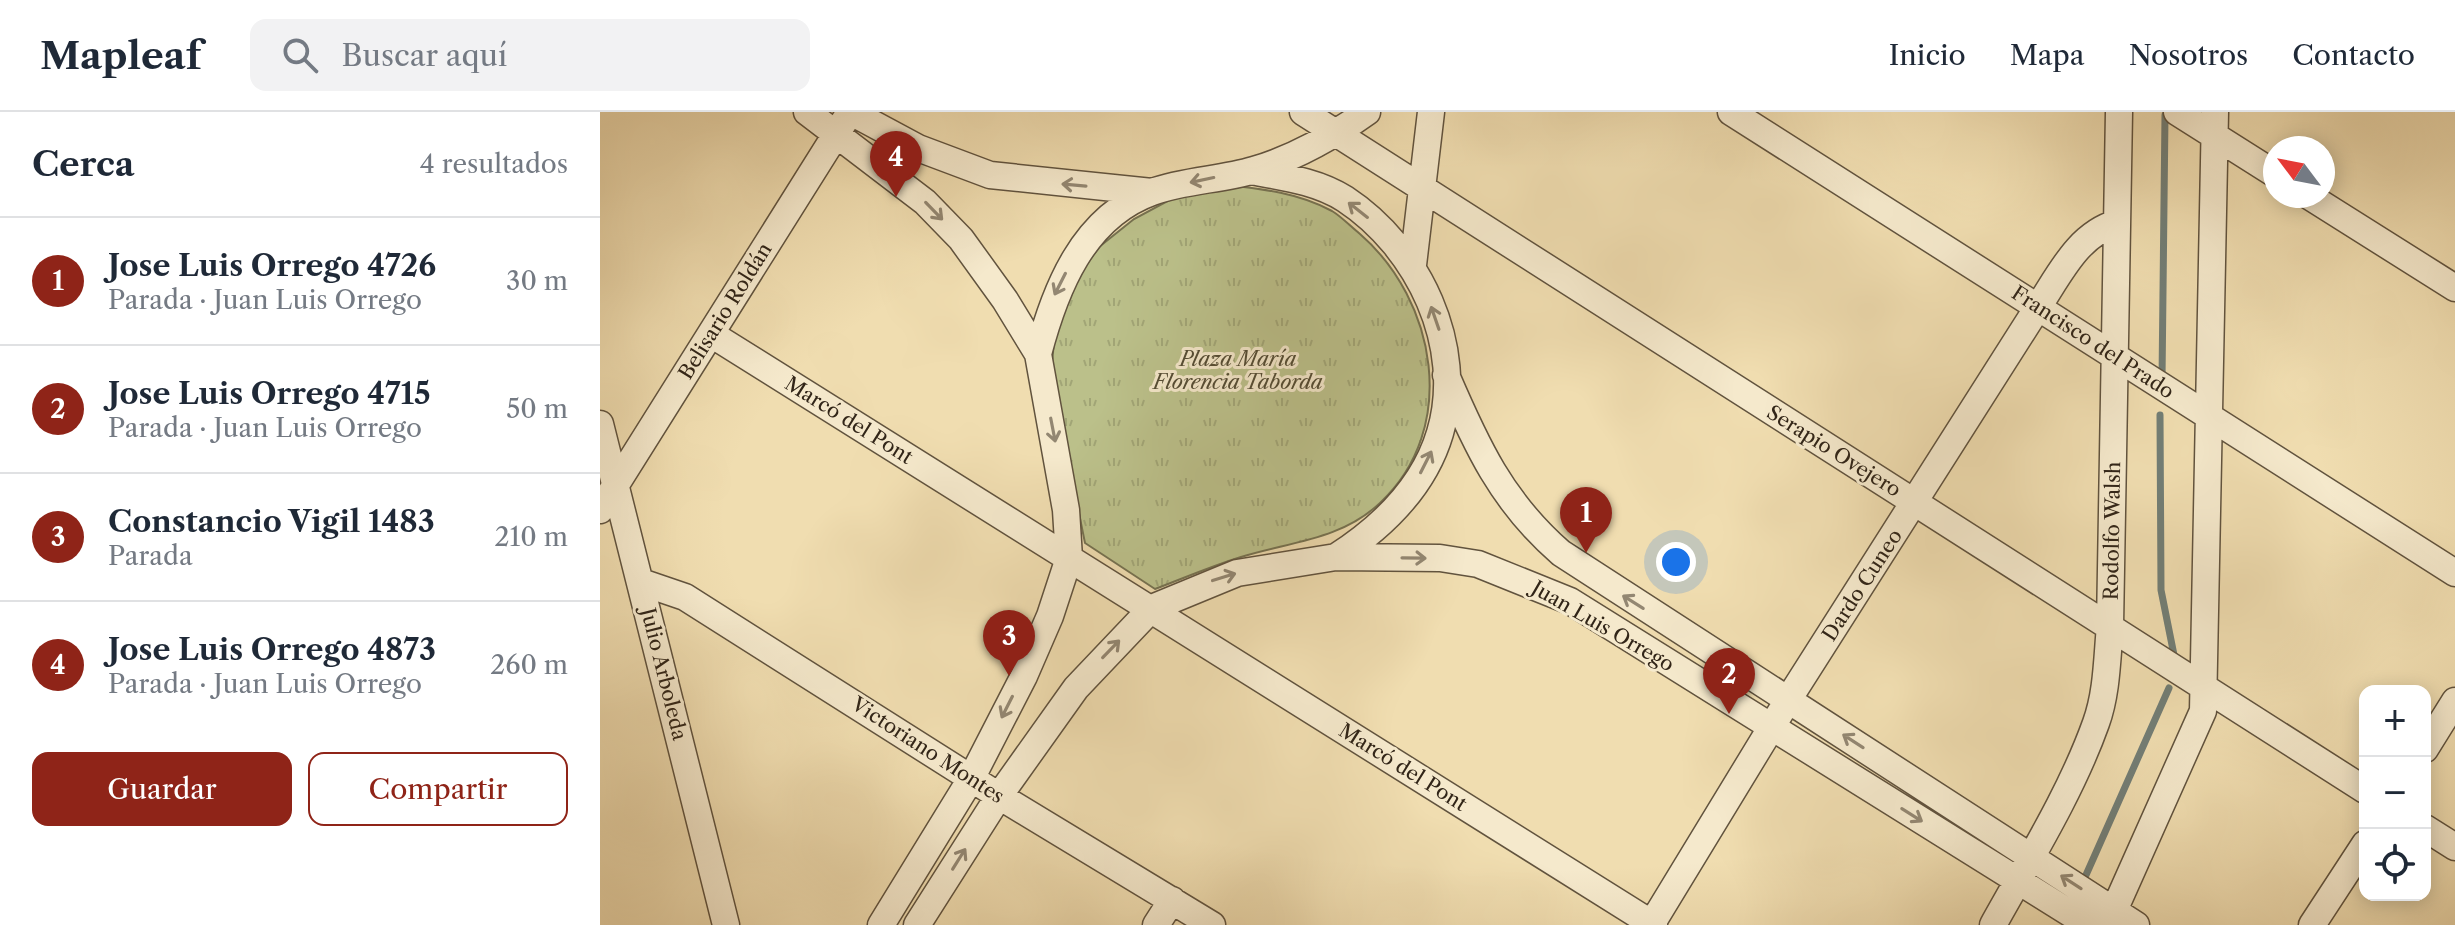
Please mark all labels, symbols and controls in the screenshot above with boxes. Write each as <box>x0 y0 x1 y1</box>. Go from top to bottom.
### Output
search box <box>250 19 810 91</box>
text: Mapleaf <box>40 32 202 79</box>
icon: search <box>278 33 322 77</box>
text: Buscar aquí <box>342 37 507 74</box>
text: Inicio <box>1889 38 1966 72</box>
text: Mapa <box>2010 38 2085 72</box>
text: Nosotros <box>2129 38 2248 72</box>
text: Contacto <box>2292 38 2415 72</box>
pin: 4 <box>870 131 922 197</box>
north arrow <box>2263 136 2335 208</box>
text: Cerca <box>32 143 134 185</box>
text: 4 resultados <box>420 148 568 180</box>
one-way arrow <box>1189 173 1215 188</box>
one-way arrow <box>1062 178 1088 193</box>
one-way arrow <box>925 201 944 221</box>
one-way arrow <box>1348 201 1369 218</box>
street label: Belisario Roldán <box>673 238 777 384</box>
text: Jose Luis Orrego 4726 <box>108 247 436 284</box>
text: 1 <box>52 265 64 297</box>
text: 30 m <box>506 265 568 297</box>
one-way arrow <box>1051 272 1067 296</box>
street label: Francisco del Prado <box>2007 280 2179 404</box>
text: Parada · Juan Luis Orrego <box>108 284 422 316</box>
one-way arrow <box>1427 306 1442 331</box>
park label: Plaza María Florencia Taborda <box>1151 347 1323 394</box>
street label: Marcó del Pont <box>781 371 917 469</box>
text: Jose Luis Orrego 4715 <box>108 375 431 412</box>
text: 2 <box>50 393 66 425</box>
text: 50 m <box>506 393 568 425</box>
street label: Serapio Ovejero <box>1763 400 1905 502</box>
text: Parada · Juan Luis Orrego <box>108 412 422 444</box>
one-way arrow <box>1047 417 1062 443</box>
one-way arrow <box>1419 450 1435 474</box>
street label: Rodolfo Walsh <box>2099 461 2125 601</box>
pin: 1 <box>1560 487 1612 553</box>
text: Constancio Vigil 1483 <box>108 503 435 540</box>
text: 3 <box>51 521 65 553</box>
text: 210 m <box>495 521 568 553</box>
street label: Dardo Cuneo <box>1817 525 1907 645</box>
text: Parada <box>108 540 193 572</box>
your location <box>1656 542 1696 582</box>
one-way arrow <box>1400 550 1427 566</box>
one-way arrow <box>1211 569 1236 584</box>
street label: Juan Luis Orrego <box>1525 574 1678 676</box>
one-way arrow <box>1622 594 1645 610</box>
street label: Julio Arboleda <box>635 602 692 743</box>
pin: 3 <box>983 610 1035 676</box>
text: Jose Luis Orrego 4873 <box>108 631 436 668</box>
one-way arrow <box>1101 640 1120 659</box>
pin: 2 <box>1703 648 1755 714</box>
text: 4 <box>50 649 66 681</box>
text: 260 m <box>490 649 568 681</box>
text: Parada · Juan Luis Orrego <box>108 668 422 700</box>
map controls <box>2359 685 2431 901</box>
button: + <box>2359 685 2431 757</box>
street label: Victoriano Montes <box>846 691 1009 808</box>
one-way arrow <box>999 695 1015 719</box>
street label: Marcó del Pont <box>1335 718 1471 816</box>
one-way arrow <box>1842 733 1864 750</box>
button: Guardar <box>32 752 292 826</box>
button: Compartir <box>308 752 568 826</box>
button: − <box>2359 757 2431 829</box>
one-way arrow <box>1901 807 1923 823</box>
button: locate <box>2359 829 2431 901</box>
one-way arrow <box>951 848 967 871</box>
one-way arrow <box>2060 874 2083 890</box>

